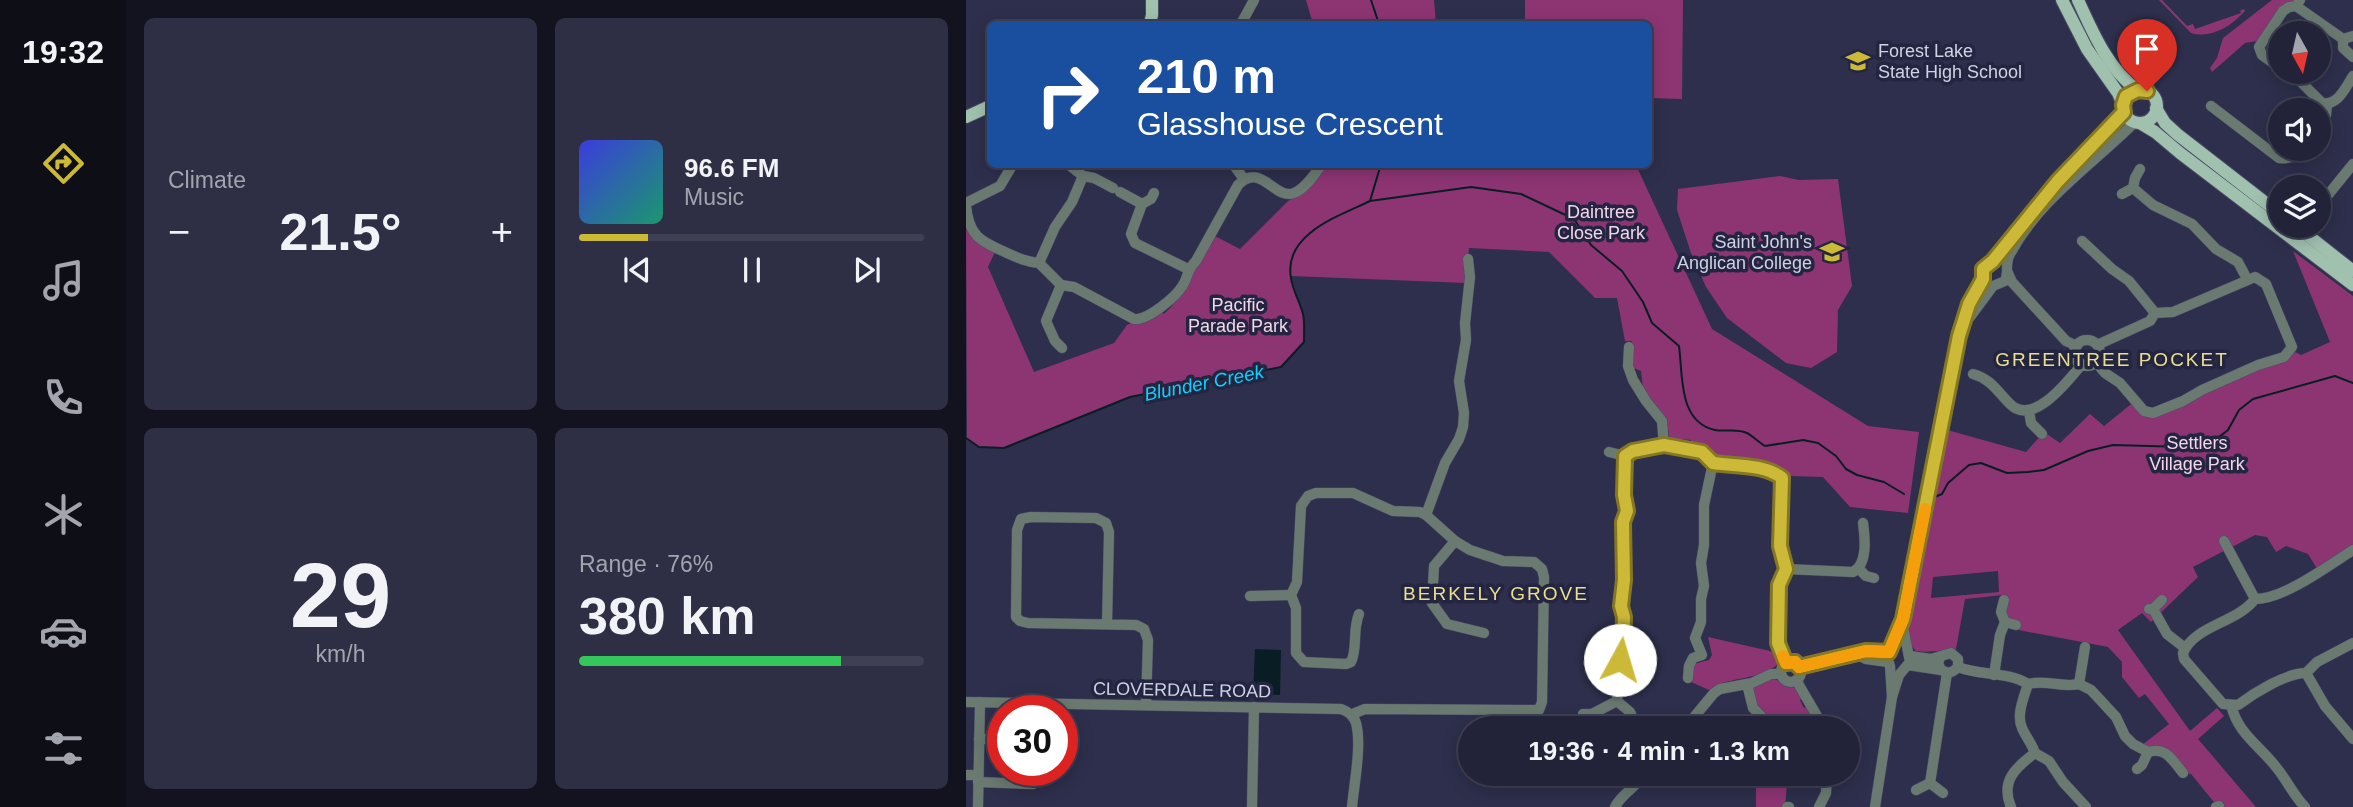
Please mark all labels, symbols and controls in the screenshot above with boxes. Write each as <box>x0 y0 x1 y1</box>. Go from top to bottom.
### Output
pin <box>2117 19 2177 91</box>
north arrow <box>2268 21 2331 84</box>
map controls <box>2268 21 2331 238</box>
icon: arrive <box>2128 30 2166 68</box>
text: 19:32 <box>22 34 104 70</box>
place label: Forest Lake State High School <box>1878 41 2022 82</box>
school or university icon: Forest Lake State High School <box>1844 47 1872 75</box>
icon: right <box>1022 49 1113 140</box>
text: 210 m <box>1137 49 1276 103</box>
button: sound <box>2268 98 2331 161</box>
text: Glasshouse Crescent <box>1137 106 1443 142</box>
icon: directions <box>39 139 88 188</box>
text: 96.6 FM <box>684 153 779 183</box>
text: Climate <box>168 167 246 193</box>
button: layers <box>2268 175 2331 238</box>
text: Music <box>684 184 744 210</box>
park label: Daintree Close Park <box>1557 202 1646 243</box>
text: 21.5° <box>279 203 402 261</box>
text: − <box>168 211 190 253</box>
text: + <box>491 211 513 253</box>
place label: Saint John's Anglican College <box>1677 232 1812 273</box>
school or university icon: Saint John's Anglican College <box>1818 238 1846 266</box>
icon: previous <box>618 251 656 289</box>
icon: pause <box>733 251 771 289</box>
icon: next <box>848 251 886 289</box>
icon: music <box>39 256 88 305</box>
park label: Pacific Parade Park <box>1188 295 1289 336</box>
district label: GREENTREE POCKET <box>1995 349 2229 370</box>
water label: Blunder Creek <box>1142 361 1267 405</box>
icon: phone <box>39 373 88 422</box>
park label: Settlers Village Park <box>2149 433 2246 474</box>
icon: climate <box>39 490 88 539</box>
text: 29 <box>290 545 391 646</box>
text: Range · 76% <box>579 551 713 577</box>
district label: BERKELY GROVE <box>1403 583 1589 604</box>
text: 380 km <box>579 587 755 645</box>
icon: car <box>39 607 88 656</box>
position arrow <box>1583 623 1657 697</box>
text: km/h <box>316 641 365 667</box>
street label: CLOVERDALE ROAD <box>1093 678 1271 702</box>
speed limit sign: 30 <box>987 695 1078 786</box>
icon: filters <box>39 724 88 773</box>
text: 19:36 · 4 min · 1.3 km <box>1528 736 1790 766</box>

